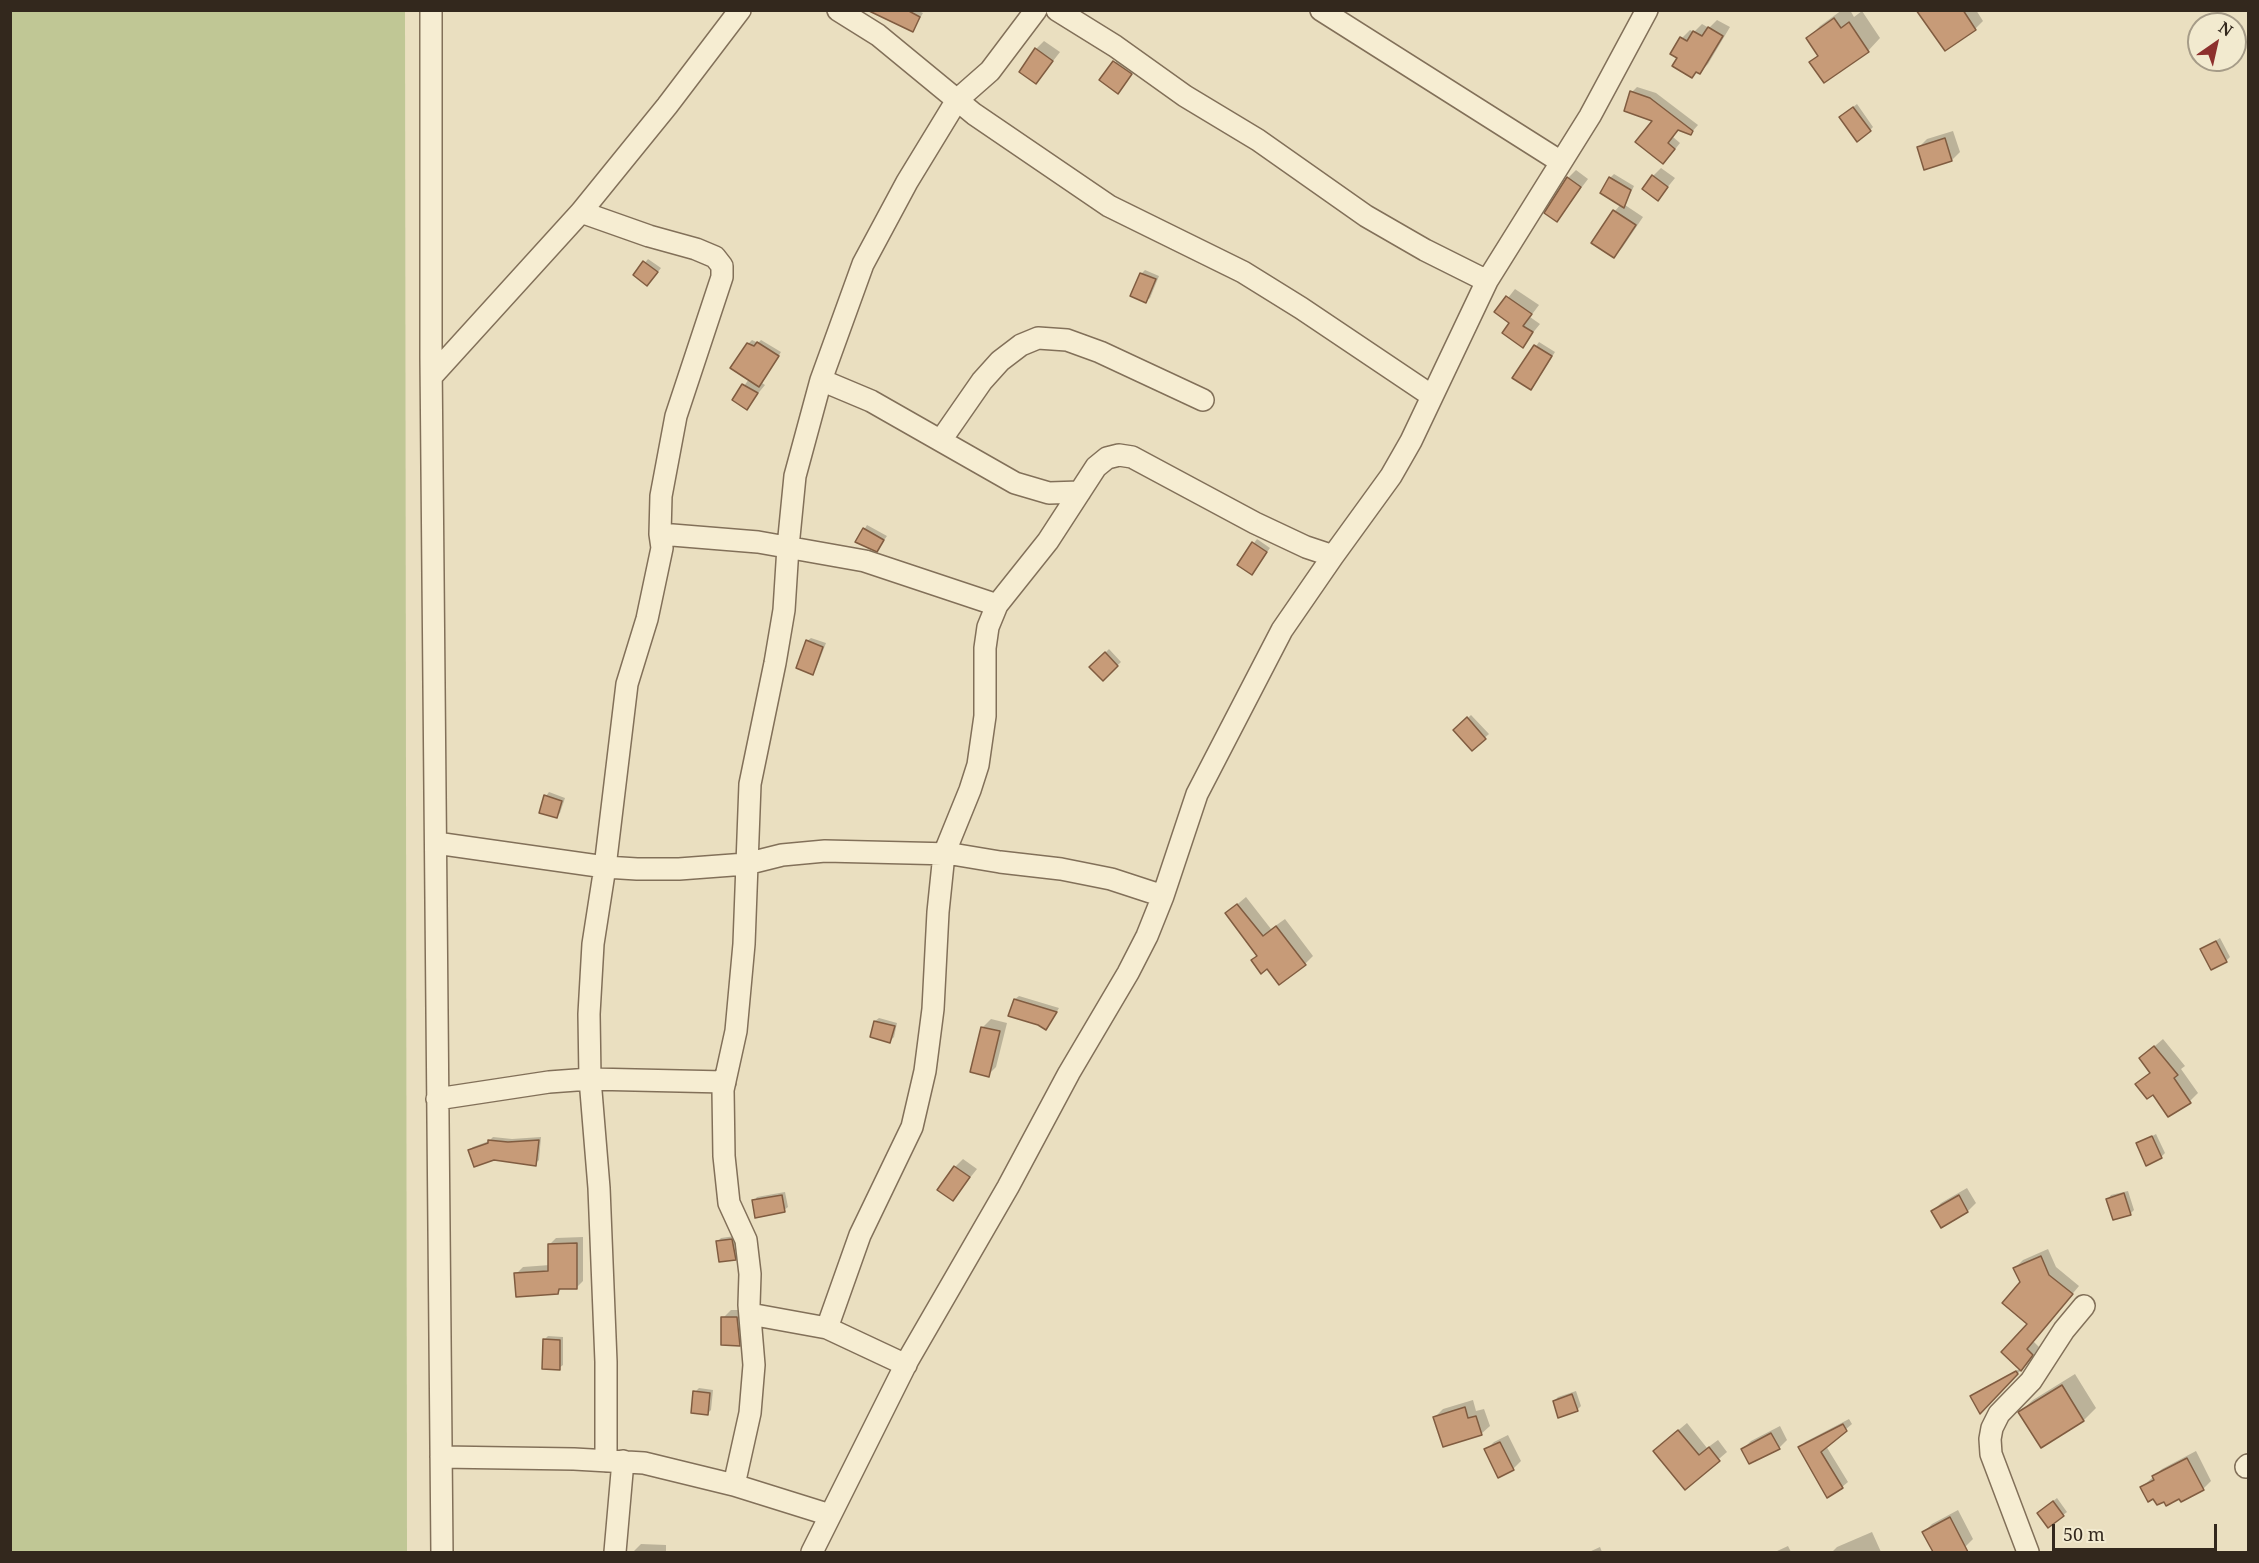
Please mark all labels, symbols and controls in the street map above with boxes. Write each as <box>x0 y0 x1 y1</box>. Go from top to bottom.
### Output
north arrow <box>2187 12 2247 72</box>
text: N <box>2215 16 2237 41</box>
scale bar <box>2055 1512 2220 1550</box>
text: 50 m <box>2063 1522 2105 1546</box>

